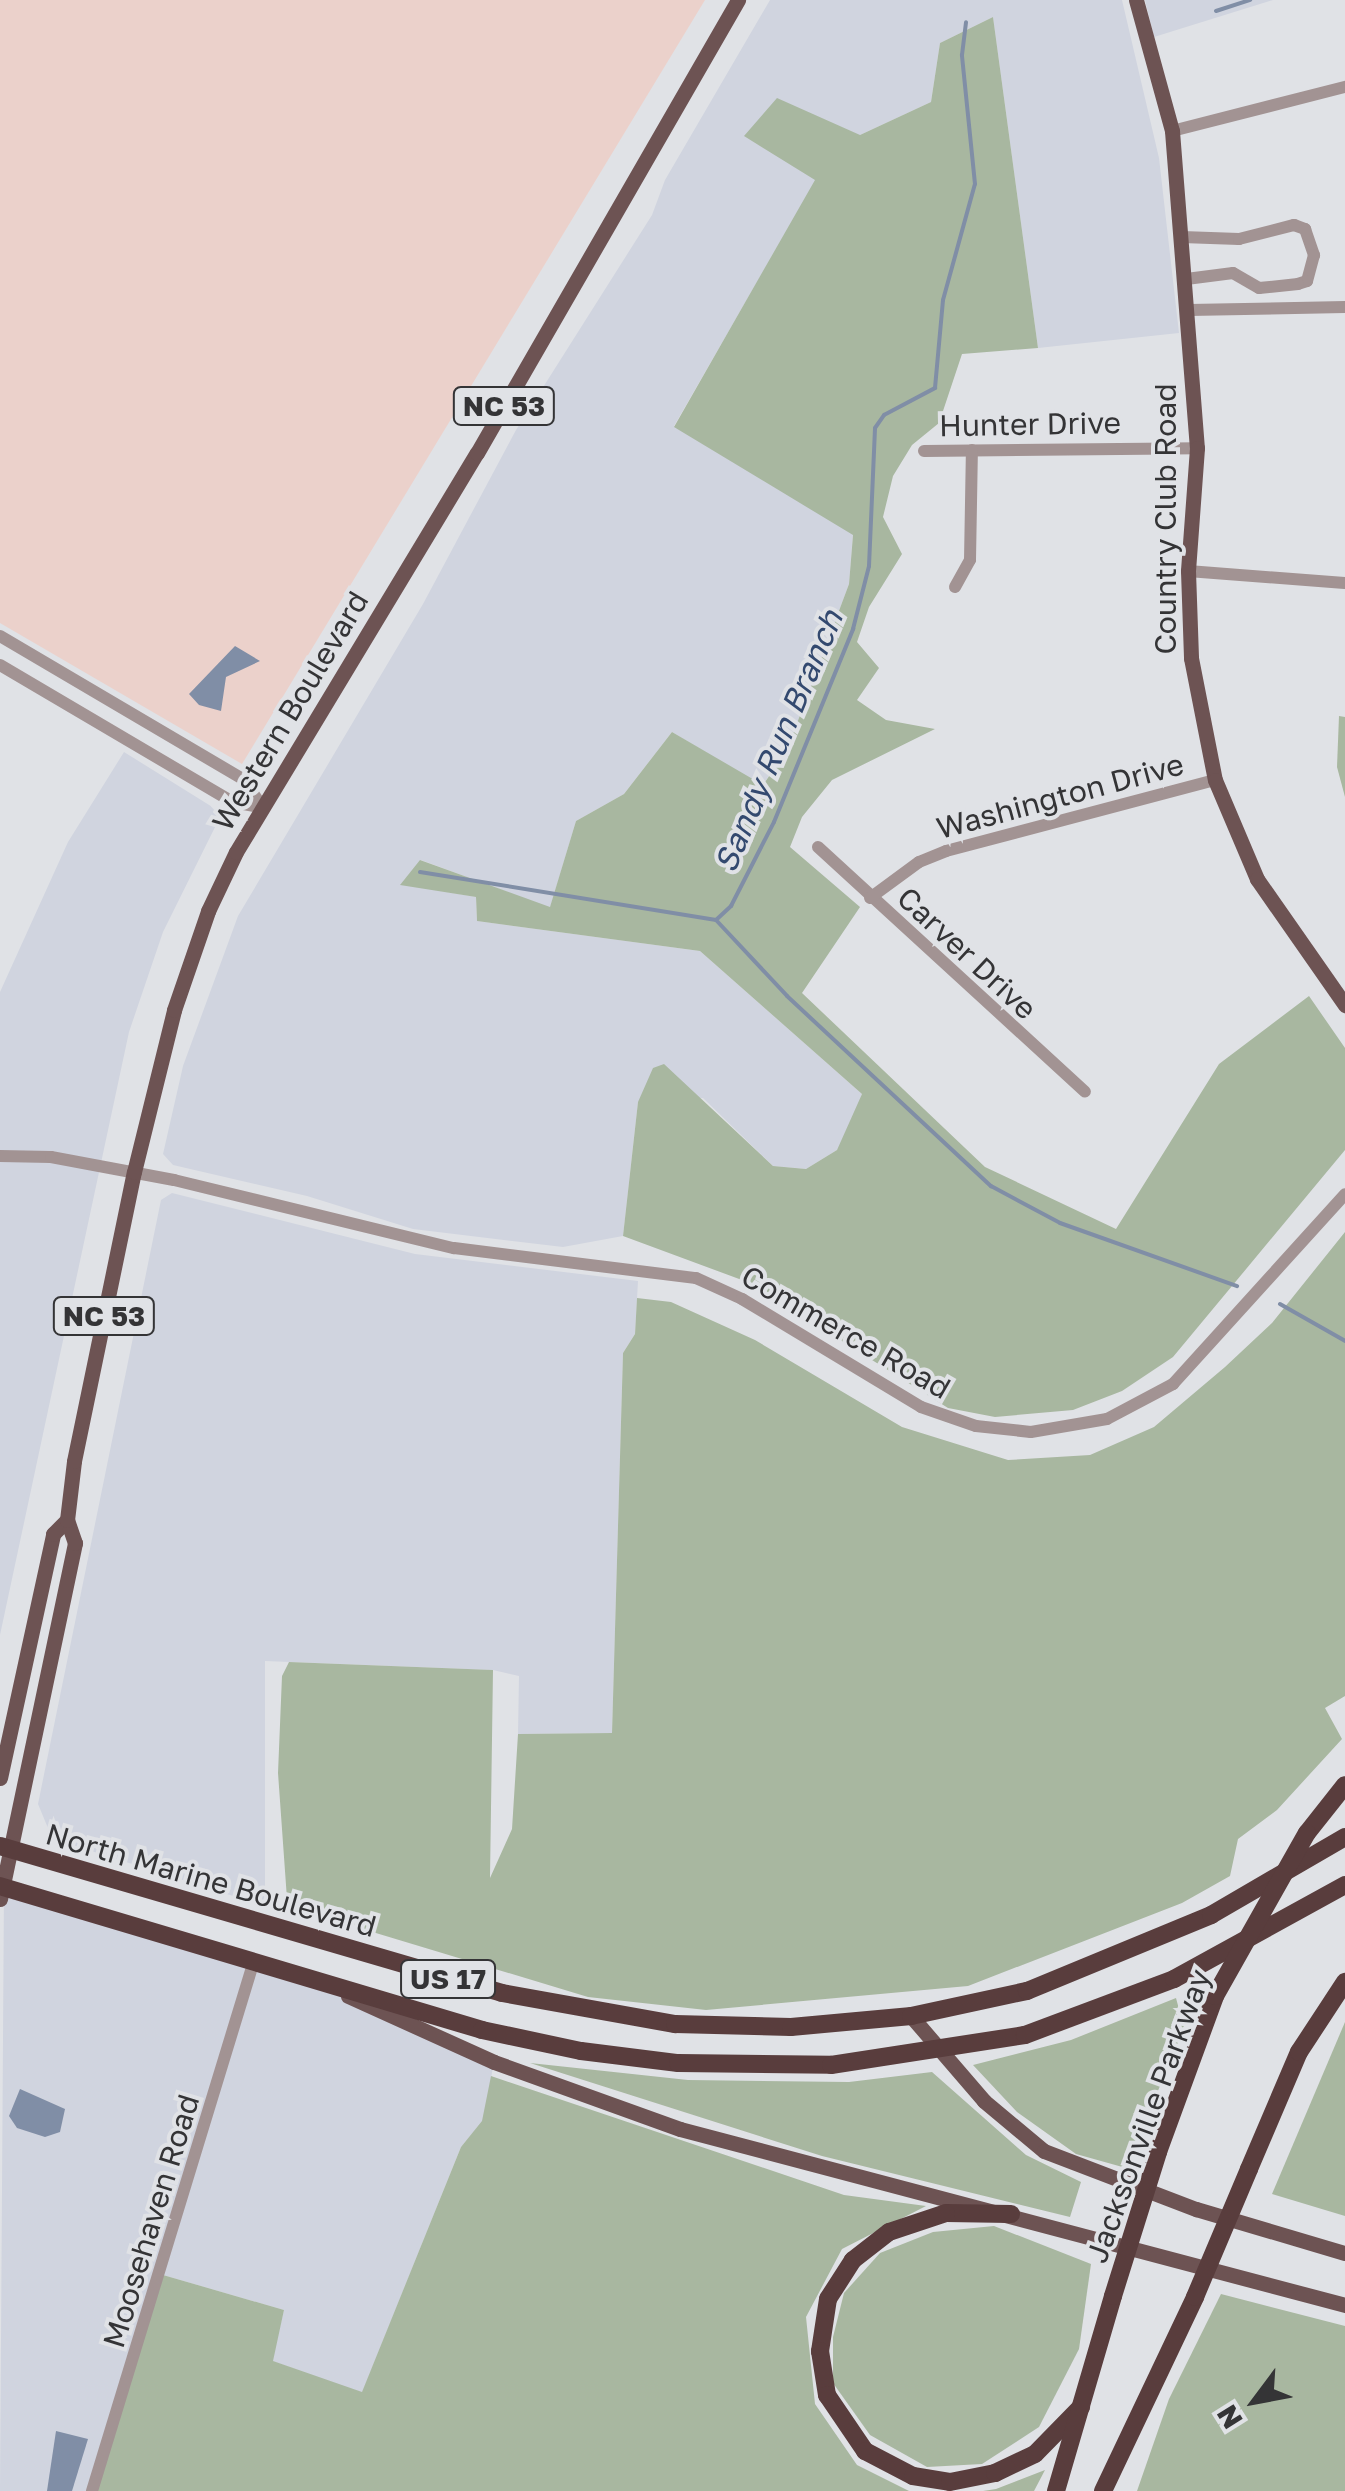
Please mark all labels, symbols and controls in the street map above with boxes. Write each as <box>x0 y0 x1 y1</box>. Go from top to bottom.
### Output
road number: NC 53 <box>452 383 556 429</box>
street label: Country Club Road <box>1147 383 1183 655</box>
street label: Hunter Drive <box>939 404 1121 444</box>
street label: Western Boulevard <box>204 585 376 837</box>
water label: Sandy Run Branch <box>706 604 850 878</box>
street label: Washington Drive <box>933 746 1187 846</box>
street label: Carver Drive <box>890 879 1044 1027</box>
street label: Commerce Road <box>735 1258 957 1406</box>
road number: NC 53 <box>52 1293 156 1339</box>
street label: North Marine Boulevard <box>42 1816 380 1944</box>
road number: US 17 <box>398 1956 498 2002</box>
street label: Jacksonville Parkway <box>1078 1964 1218 2268</box>
street label: Moosehaven Road <box>95 2090 207 2352</box>
north arrow <box>1205 2351 1305 2451</box>
text: N <box>1210 2399 1249 2435</box>

